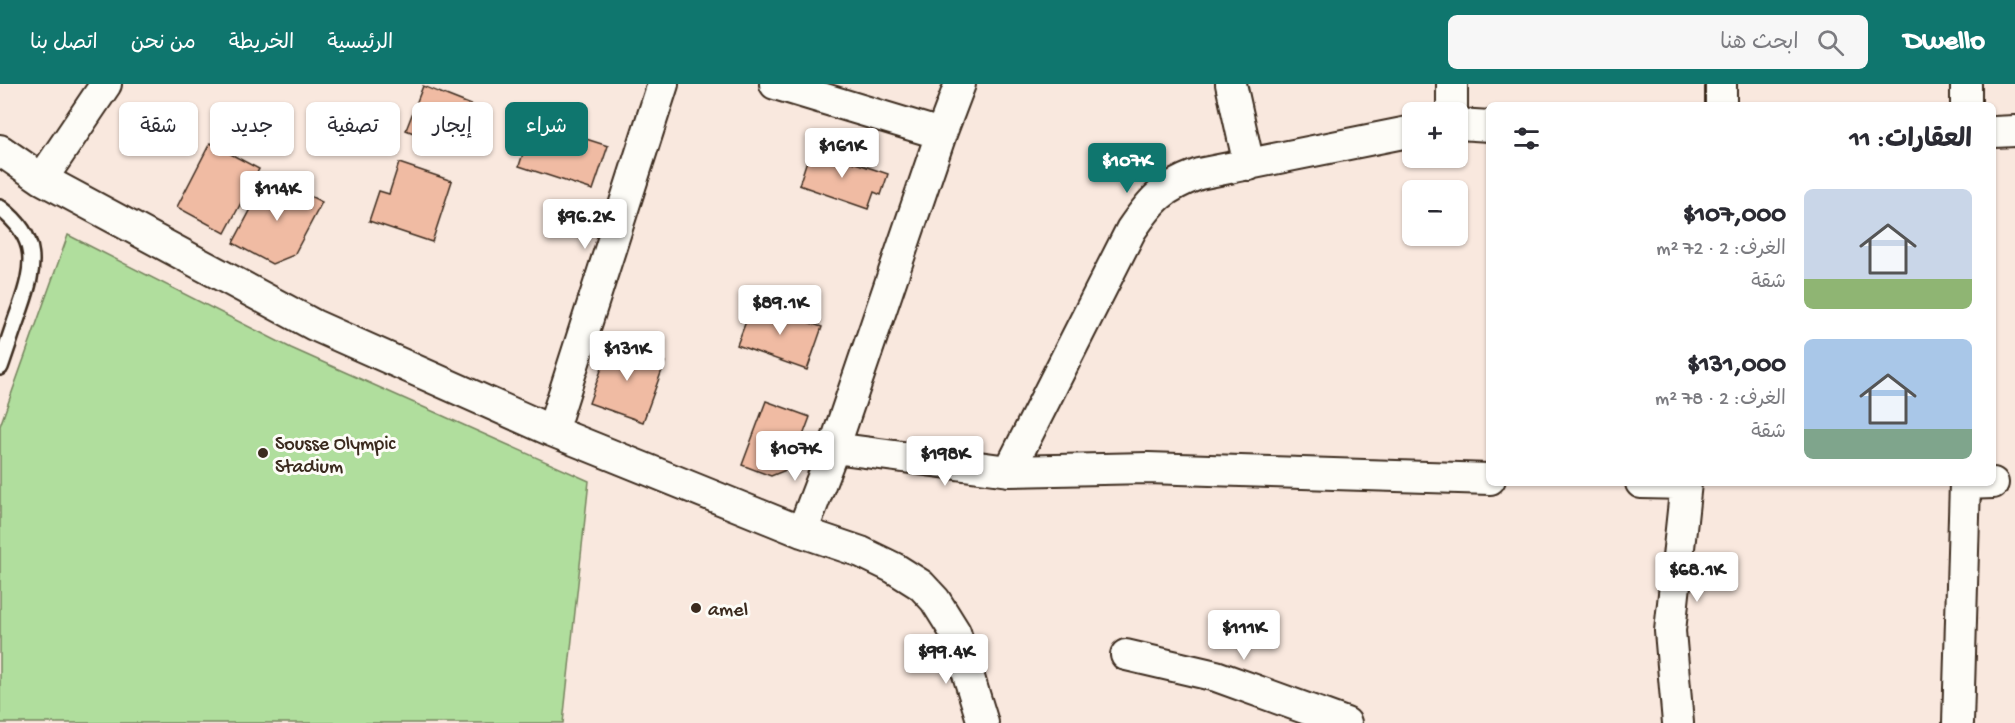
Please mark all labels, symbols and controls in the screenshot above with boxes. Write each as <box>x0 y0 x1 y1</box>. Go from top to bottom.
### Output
search box <box>1448 15 1868 69</box>
icon: search <box>1814 26 1847 59</box>
text: Dwello <box>1904 26 1985 59</box>
text: ابحث هنا <box>1720 31 1799 57</box>
text: اتصل بنا <box>30 32 98 57</box>
text: من نحن <box>131 32 196 57</box>
text: الخريطة <box>229 32 294 57</box>
text: الرئيسية <box>327 32 393 57</box>
chip: شقة <box>119 102 198 156</box>
chip: جديد <box>210 102 294 156</box>
chip: تصفية <box>306 102 400 156</box>
chip: إيجار <box>412 102 493 156</box>
chip: شراء <box>505 102 588 156</box>
map controls <box>1402 102 1468 246</box>
button: + <box>1402 102 1468 168</box>
icon: filters <box>1510 122 1543 155</box>
text: العقارات: 11 <box>1850 126 1972 157</box>
pin: $161K <box>800 128 884 179</box>
text: $161K <box>819 136 865 159</box>
pin: $107K <box>1085 143 1169 194</box>
text: $107K <box>1102 151 1152 174</box>
pin: $114K <box>235 171 319 222</box>
text: $114K <box>254 179 300 202</box>
button: − <box>1402 180 1468 246</box>
pin: $96.2K <box>536 199 634 250</box>
text: $107,000 <box>1683 201 1786 232</box>
text: $96.2K <box>557 207 613 230</box>
icon: home <box>1852 213 1924 285</box>
text: الغرف: 2 · 72 m² <box>1656 239 1786 262</box>
text: شقة <box>1751 272 1786 295</box>
pin: $89.1K <box>731 285 829 336</box>
text: $89.1K <box>752 293 808 316</box>
pin: $131K <box>585 331 669 382</box>
text: $131K <box>604 339 650 362</box>
text: $131,000 <box>1687 351 1786 382</box>
icon: home <box>1852 363 1924 435</box>
text: الغرف: 2 · 78 m² <box>1655 389 1786 412</box>
text: شقة <box>1751 422 1786 445</box>
pin: $107K <box>753 431 837 482</box>
place label: Sousse Olympic Stadium <box>275 434 396 480</box>
pin: $198K <box>903 436 987 487</box>
text: $107K <box>770 439 820 462</box>
text: $198K <box>920 444 970 467</box>
marker: Sousse Olympic Stadium <box>256 446 270 460</box>
pin: $68.1K <box>1648 552 1746 603</box>
text: $68.1K <box>1669 560 1725 583</box>
place label: amel <box>708 600 748 623</box>
marker: amel <box>689 601 703 615</box>
pin: $111K <box>1202 610 1286 661</box>
text: $111K <box>1222 618 1266 641</box>
pin: $99.4K <box>897 634 995 685</box>
text: $99.4K <box>918 642 974 665</box>

